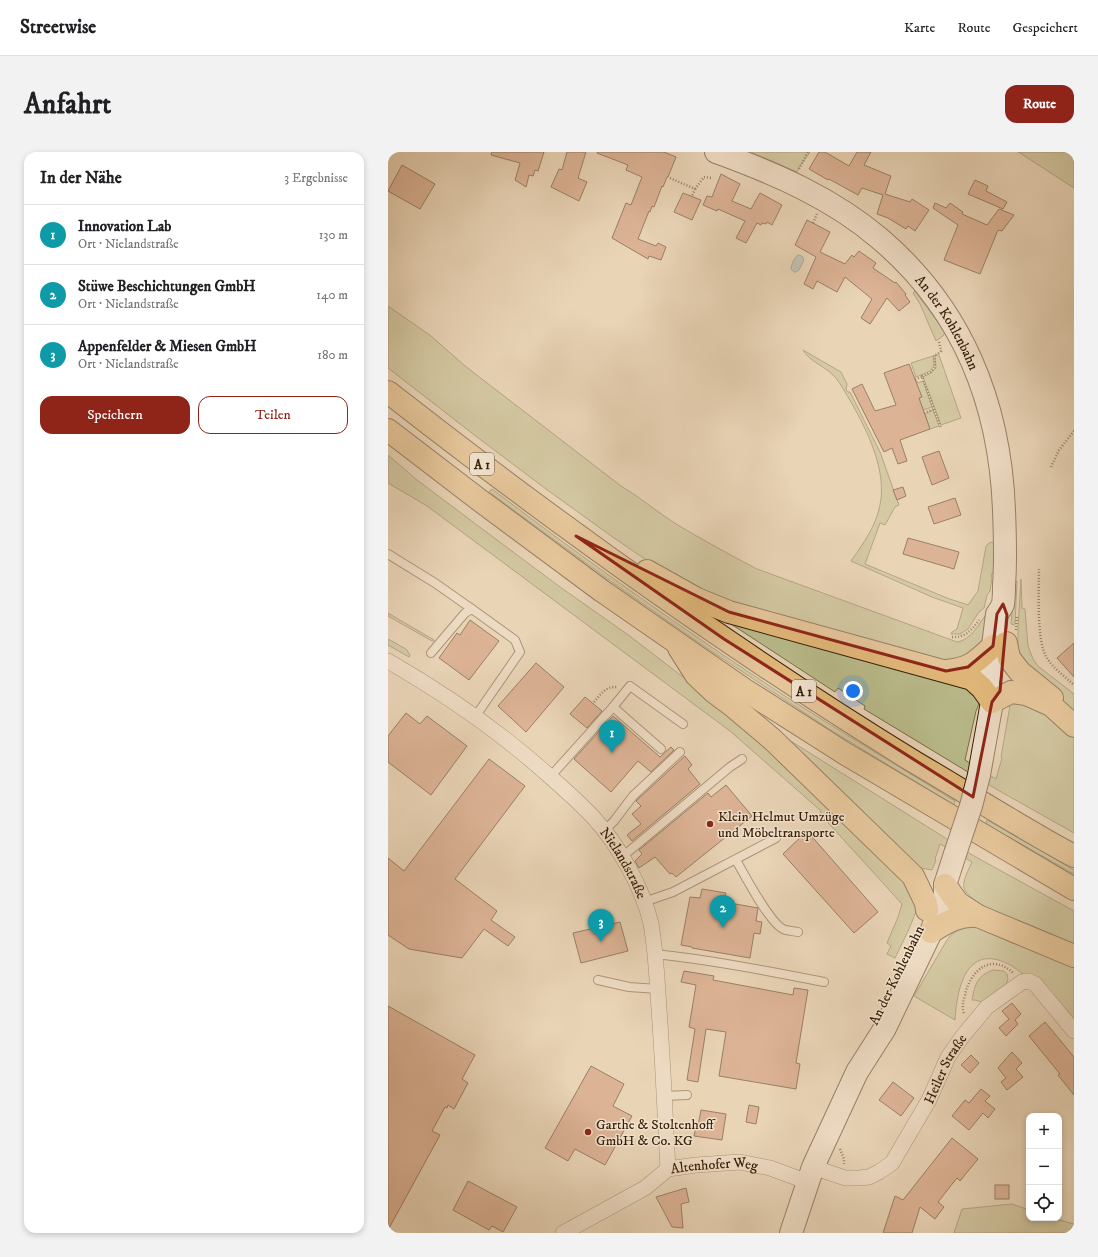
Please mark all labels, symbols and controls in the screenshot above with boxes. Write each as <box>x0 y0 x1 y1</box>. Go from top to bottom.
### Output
text: Streetwise <box>20 16 96 39</box>
text: Karte <box>904 19 935 37</box>
text: Route <box>957 19 990 37</box>
text: Gespeichert <box>1012 19 1078 37</box>
button: Route <box>1005 85 1074 123</box>
text: Anfahrt <box>24 87 111 122</box>
text: In der Nähe <box>40 167 122 189</box>
text: 3 Ergebnisse <box>284 170 348 186</box>
text: Innovation Lab <box>78 217 171 236</box>
text: 1 <box>51 227 55 243</box>
text: 130 m <box>319 227 348 243</box>
text: Ort · Nielandstraße <box>78 236 179 252</box>
street label: An der Kohlenbahn <box>911 272 983 374</box>
text: Stüwe Beschichtungen GmbH <box>78 277 256 296</box>
text: 2 <box>50 287 56 303</box>
text: 140 m <box>316 287 348 303</box>
text: Ort · Nielandstraße <box>78 296 179 312</box>
text: Appenfelder & Miesen GmbH <box>78 337 257 356</box>
text: 3 <box>51 347 55 363</box>
text: 180 m <box>317 347 348 363</box>
text: Ort · Nielandstraße <box>78 356 179 372</box>
button: Speichern <box>40 396 190 434</box>
button: Teilen <box>198 396 348 434</box>
road number: A 1 <box>470 453 494 475</box>
road number: A 1 <box>792 680 816 702</box>
your location <box>843 681 863 701</box>
pin: 1 <box>599 720 625 753</box>
place label: Klein Helmut Umzüge und Möbeltransporte <box>718 808 845 842</box>
marker: Klein Helmut Umzüge und Möbeltransporte <box>705 819 715 829</box>
street label: Nielandstraße <box>595 824 650 902</box>
pin: 2 <box>710 895 736 928</box>
pin: 3 <box>588 909 614 942</box>
street label: An der Kohlenbahn <box>865 922 929 1028</box>
street label: Heiler Straße <box>920 1031 971 1107</box>
map controls <box>1026 1113 1062 1221</box>
button: + <box>1026 1113 1062 1149</box>
place label: Garthe & Stoltenhoff GmbH & Co. KG <box>596 1116 716 1150</box>
marker: Garthe & Stoltenhoff GmbH & Co. KG <box>583 1127 593 1137</box>
button: − <box>1026 1149 1062 1185</box>
street label: Altenhofer Weg <box>669 1154 760 1179</box>
button: locate <box>1026 1185 1062 1221</box>

